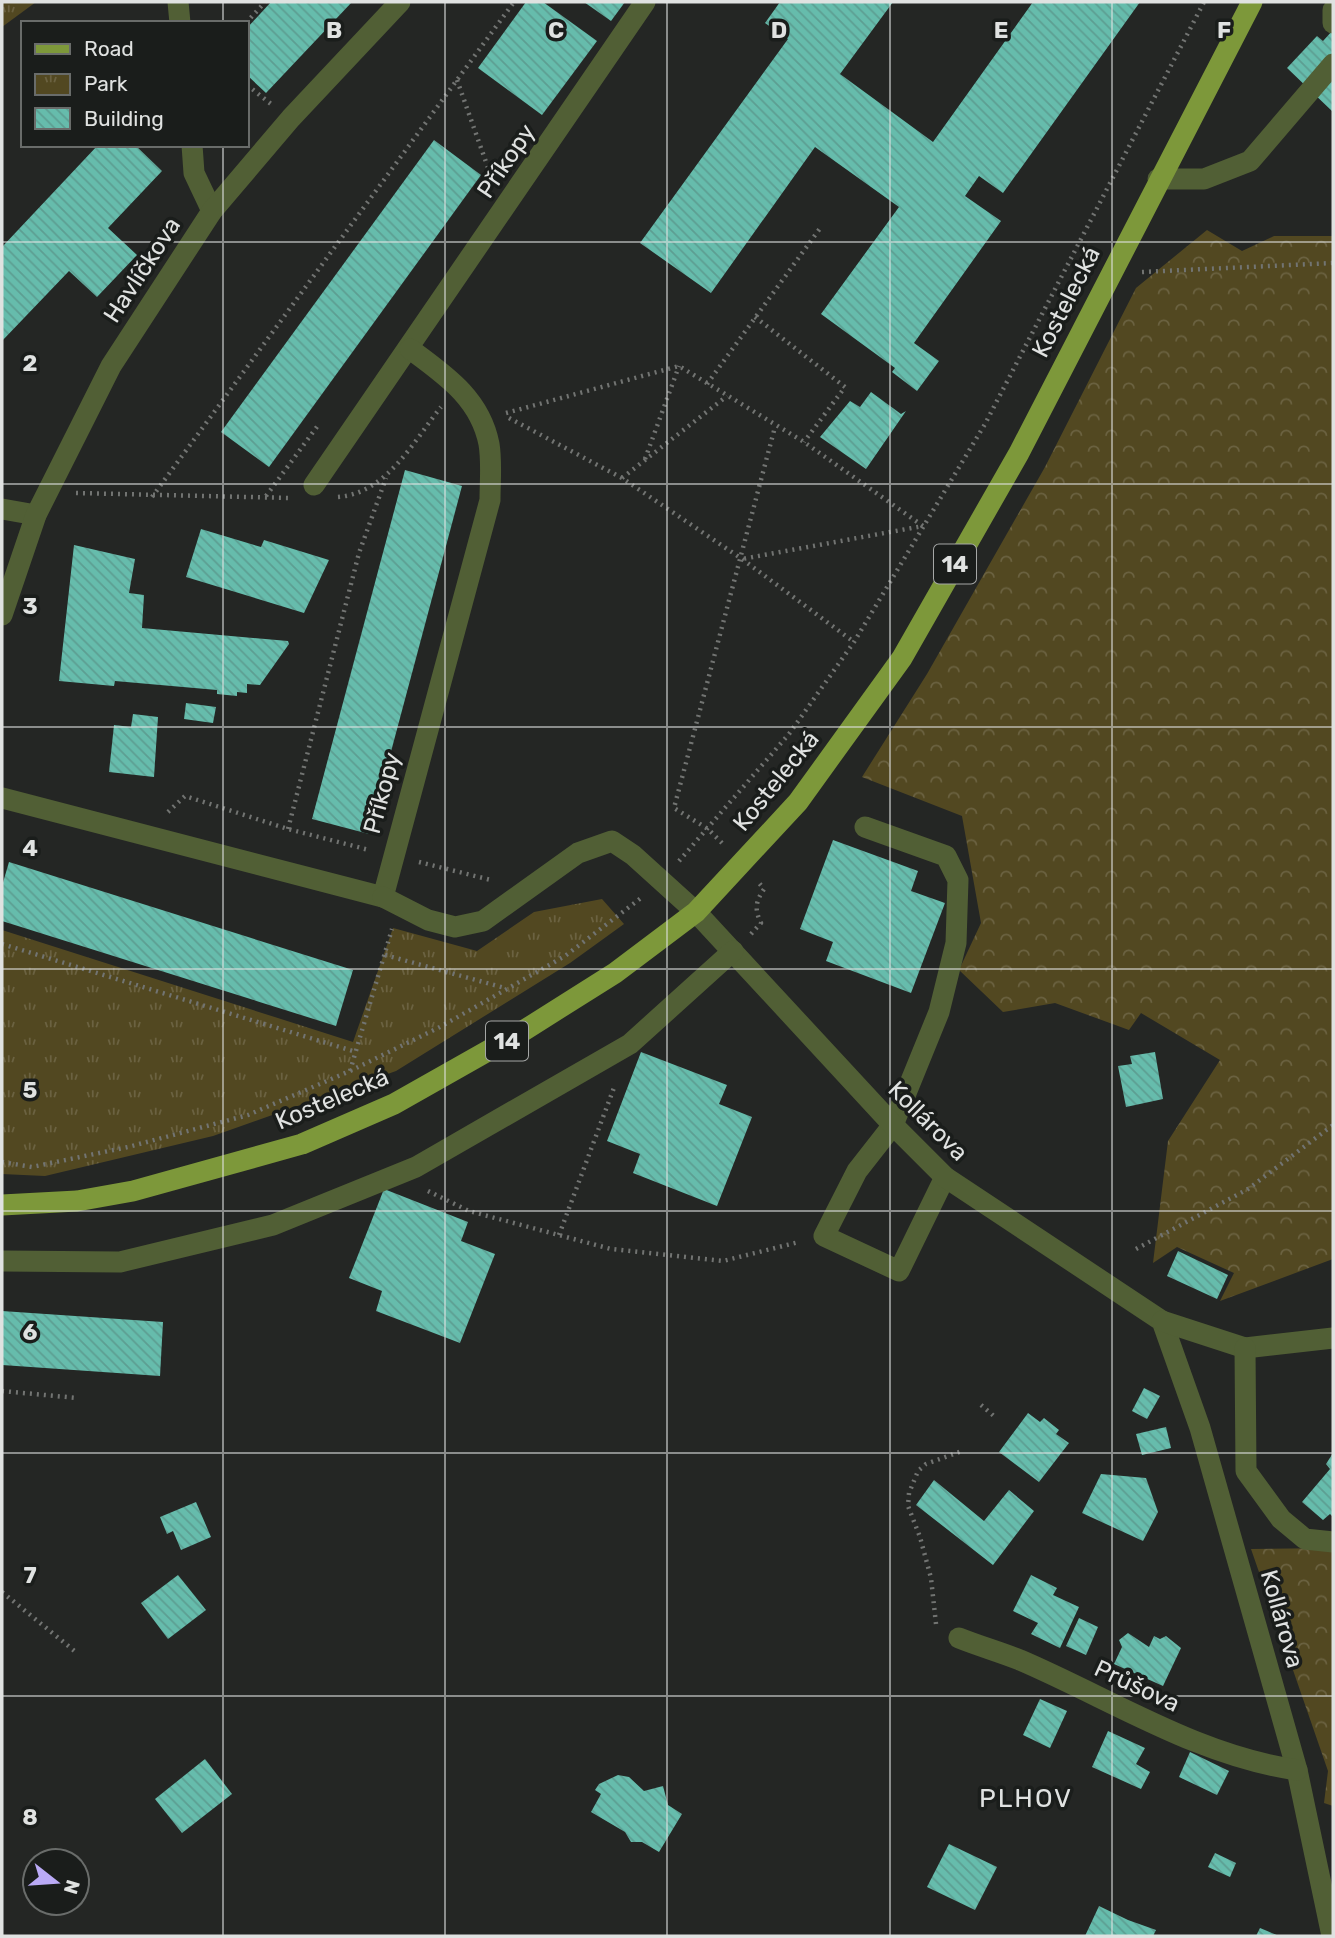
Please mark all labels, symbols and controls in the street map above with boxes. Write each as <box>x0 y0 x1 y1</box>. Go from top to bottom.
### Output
text: B <box>326 16 342 44</box>
text: C <box>548 16 564 44</box>
text: D <box>771 16 787 44</box>
text: E <box>994 16 1008 44</box>
text: F <box>1217 16 1231 44</box>
legend <box>21 21 248 147</box>
text: Road <box>84 36 134 61</box>
text: Park <box>84 71 128 96</box>
text: Building <box>84 106 164 131</box>
street label: Příkopy <box>471 119 541 203</box>
street label: Havlíčkova <box>98 212 186 328</box>
street label: Kostelecká <box>1026 242 1106 362</box>
text: 2 <box>23 349 37 377</box>
road number: 14 <box>934 544 976 584</box>
text: 3 <box>22 592 38 620</box>
street label: Kostelecká <box>727 725 825 837</box>
street label: Příkopy <box>358 749 406 837</box>
text: 4 <box>22 834 38 862</box>
road number: 14 <box>486 1022 528 1060</box>
street label: Kostelecká <box>271 1063 393 1135</box>
text: 5 <box>23 1076 38 1104</box>
street label: Kollárova <box>883 1076 973 1166</box>
text: 6 <box>23 1318 38 1346</box>
text: 7 <box>23 1561 37 1589</box>
street label: Kollárova <box>1255 1567 1309 1671</box>
street label: Průšova <box>1090 1654 1184 1718</box>
district label: PLHOV <box>979 1783 1073 1814</box>
text: 8 <box>22 1803 38 1831</box>
north arrow <box>21 1847 91 1917</box>
text: N <box>59 1877 85 1897</box>

